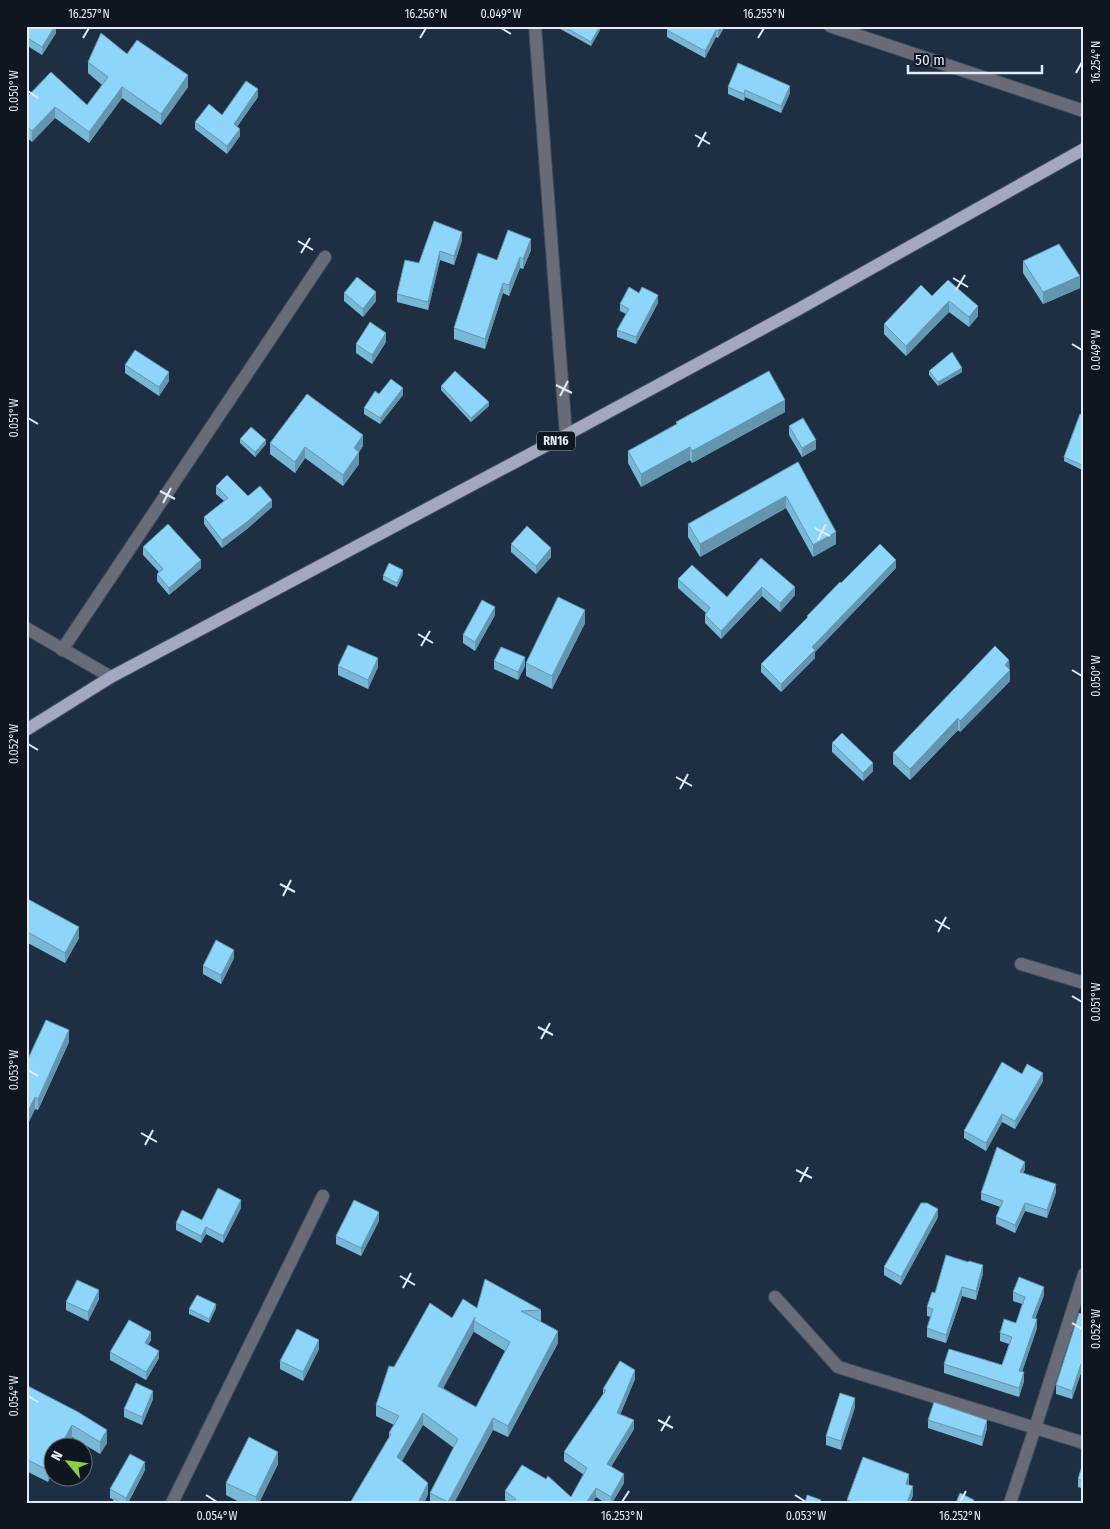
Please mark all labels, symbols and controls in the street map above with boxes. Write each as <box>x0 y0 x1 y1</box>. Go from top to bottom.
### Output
text: 16.257°N <box>68 7 110 21</box>
text: 16.256°N <box>405 7 447 21</box>
text: 0.049°W <box>481 7 521 21</box>
text: 16.255°N <box>743 7 785 21</box>
text: 16.254°N <box>1089 41 1103 83</box>
scale bar <box>908 42 1041 74</box>
text: 50 m <box>915 51 945 69</box>
text: 0.050°W <box>7 70 21 112</box>
text: 0.049°W <box>1089 330 1103 370</box>
text: 0.051°W <box>7 398 21 438</box>
road number: RN16 <box>537 432 575 451</box>
text: 0.050°W <box>1089 655 1103 697</box>
text: 0.052°W <box>7 724 21 764</box>
text: 0.051°W <box>1089 982 1103 1022</box>
text: 0.053°W <box>7 1050 21 1090</box>
text: 0.052°W <box>1089 1309 1103 1349</box>
text: 0.054°W <box>7 1376 21 1416</box>
north arrow <box>42 1436 92 1486</box>
text: N <box>48 1448 67 1464</box>
text: 0.054°W <box>197 1509 237 1523</box>
text: 16.253°N <box>601 1509 643 1523</box>
text: 0.053°W <box>786 1509 826 1523</box>
text: 16.252°N <box>939 1509 981 1523</box>

